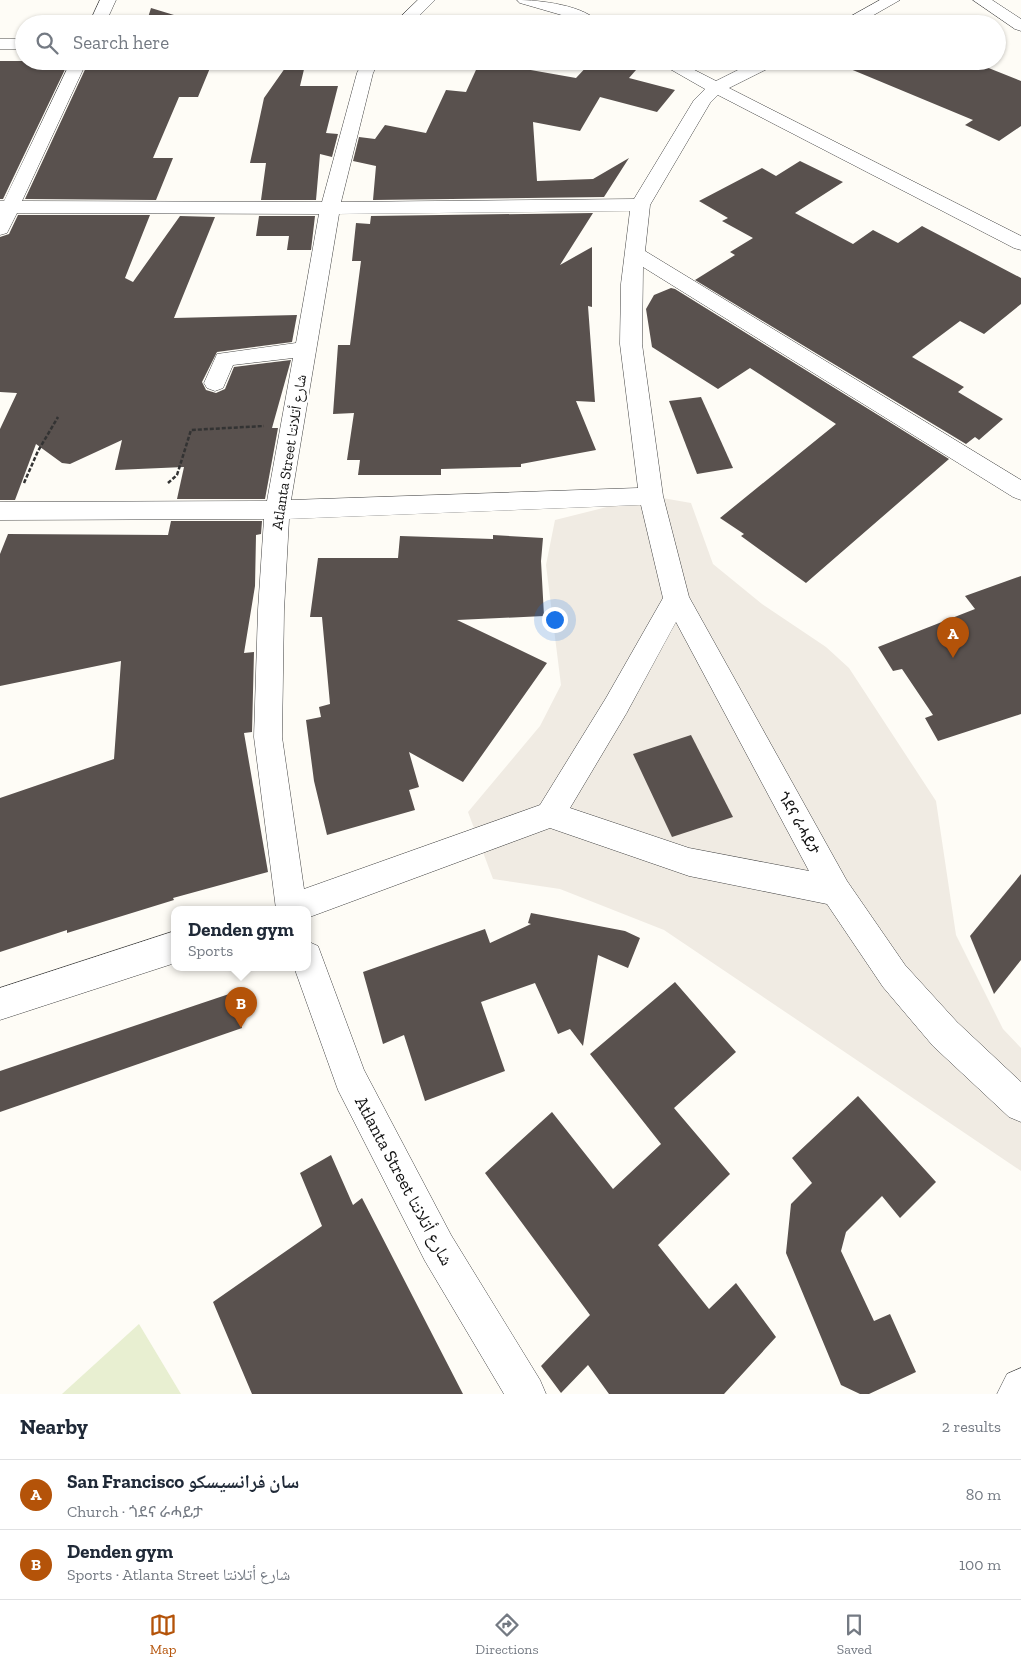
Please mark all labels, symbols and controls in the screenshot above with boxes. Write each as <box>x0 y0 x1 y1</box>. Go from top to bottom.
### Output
search box <box>15 15 1006 70</box>
icon: search <box>33 29 61 57</box>
text: Search here <box>73 31 169 54</box>
street label: Atlanta Street شارع أتلانتا <box>268 373 311 531</box>
your location <box>542 607 568 633</box>
pin: A <box>937 617 969 658</box>
street label: ጎደና ራሓይታ <box>774 788 824 858</box>
popup <box>171 906 311 971</box>
text: Denden gym <box>188 918 294 941</box>
text: Sports <box>188 941 233 960</box>
pin: B <box>225 987 257 1028</box>
street label: Atlanta Street شارع أتلانتا <box>350 1093 458 1269</box>
text: Nearby <box>20 1414 88 1439</box>
text: 2 results <box>942 1417 1001 1436</box>
text: San Francisco سان فرانسيسكو <box>67 1470 299 1493</box>
text: A <box>31 1485 42 1504</box>
text: 80 m <box>966 1485 1001 1504</box>
text: Church · ጎደና ራሓይታ <box>67 1502 203 1521</box>
text: Denden gym <box>67 1540 173 1563</box>
text: B <box>31 1555 41 1574</box>
text: 100 m <box>959 1555 1001 1574</box>
text: Sports · Atlanta Street شارع أتلانتا <box>67 1565 290 1584</box>
tab: Map <box>149 1611 177 1658</box>
tab: Directions <box>475 1611 539 1658</box>
tab: Saved <box>837 1611 872 1658</box>

